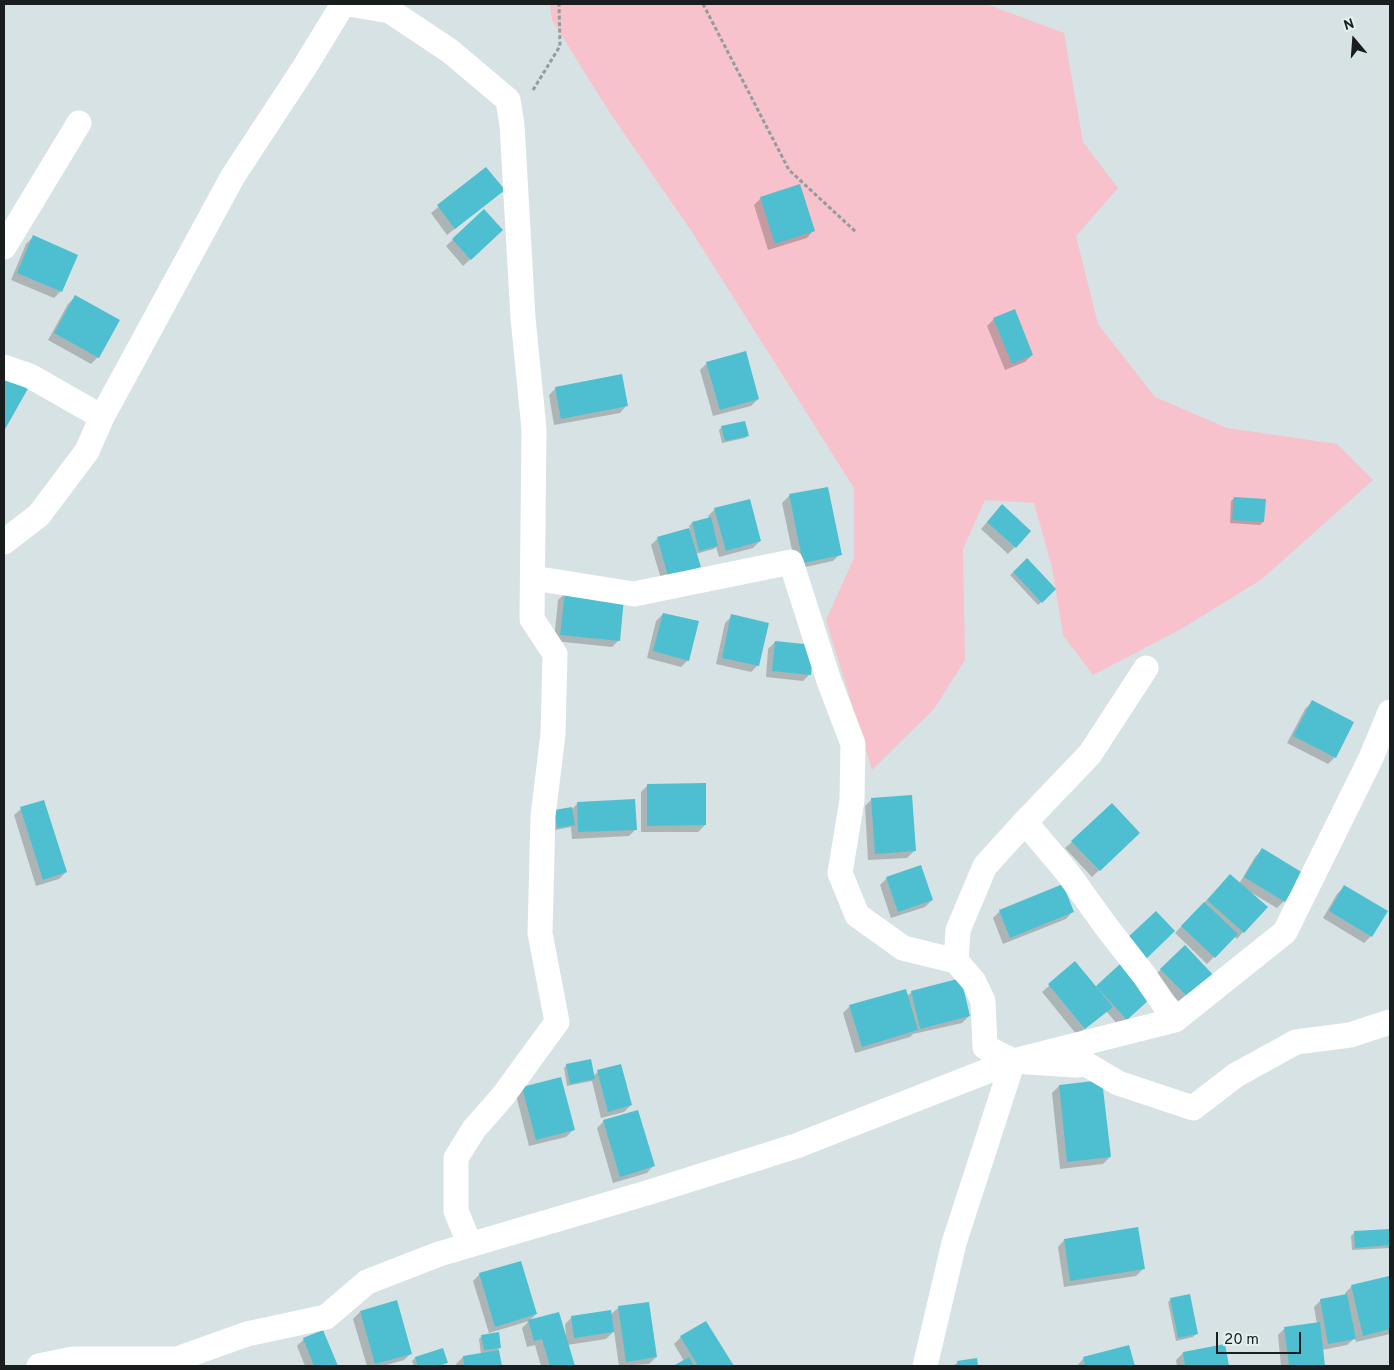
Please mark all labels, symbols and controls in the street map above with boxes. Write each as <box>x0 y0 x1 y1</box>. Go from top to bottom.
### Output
north arrow <box>1329 15 1379 65</box>
text: N <box>1342 16 1357 35</box>
scale bar <box>1219 1322 1304 1354</box>
text: 20 m <box>1224 1331 1259 1350</box>

